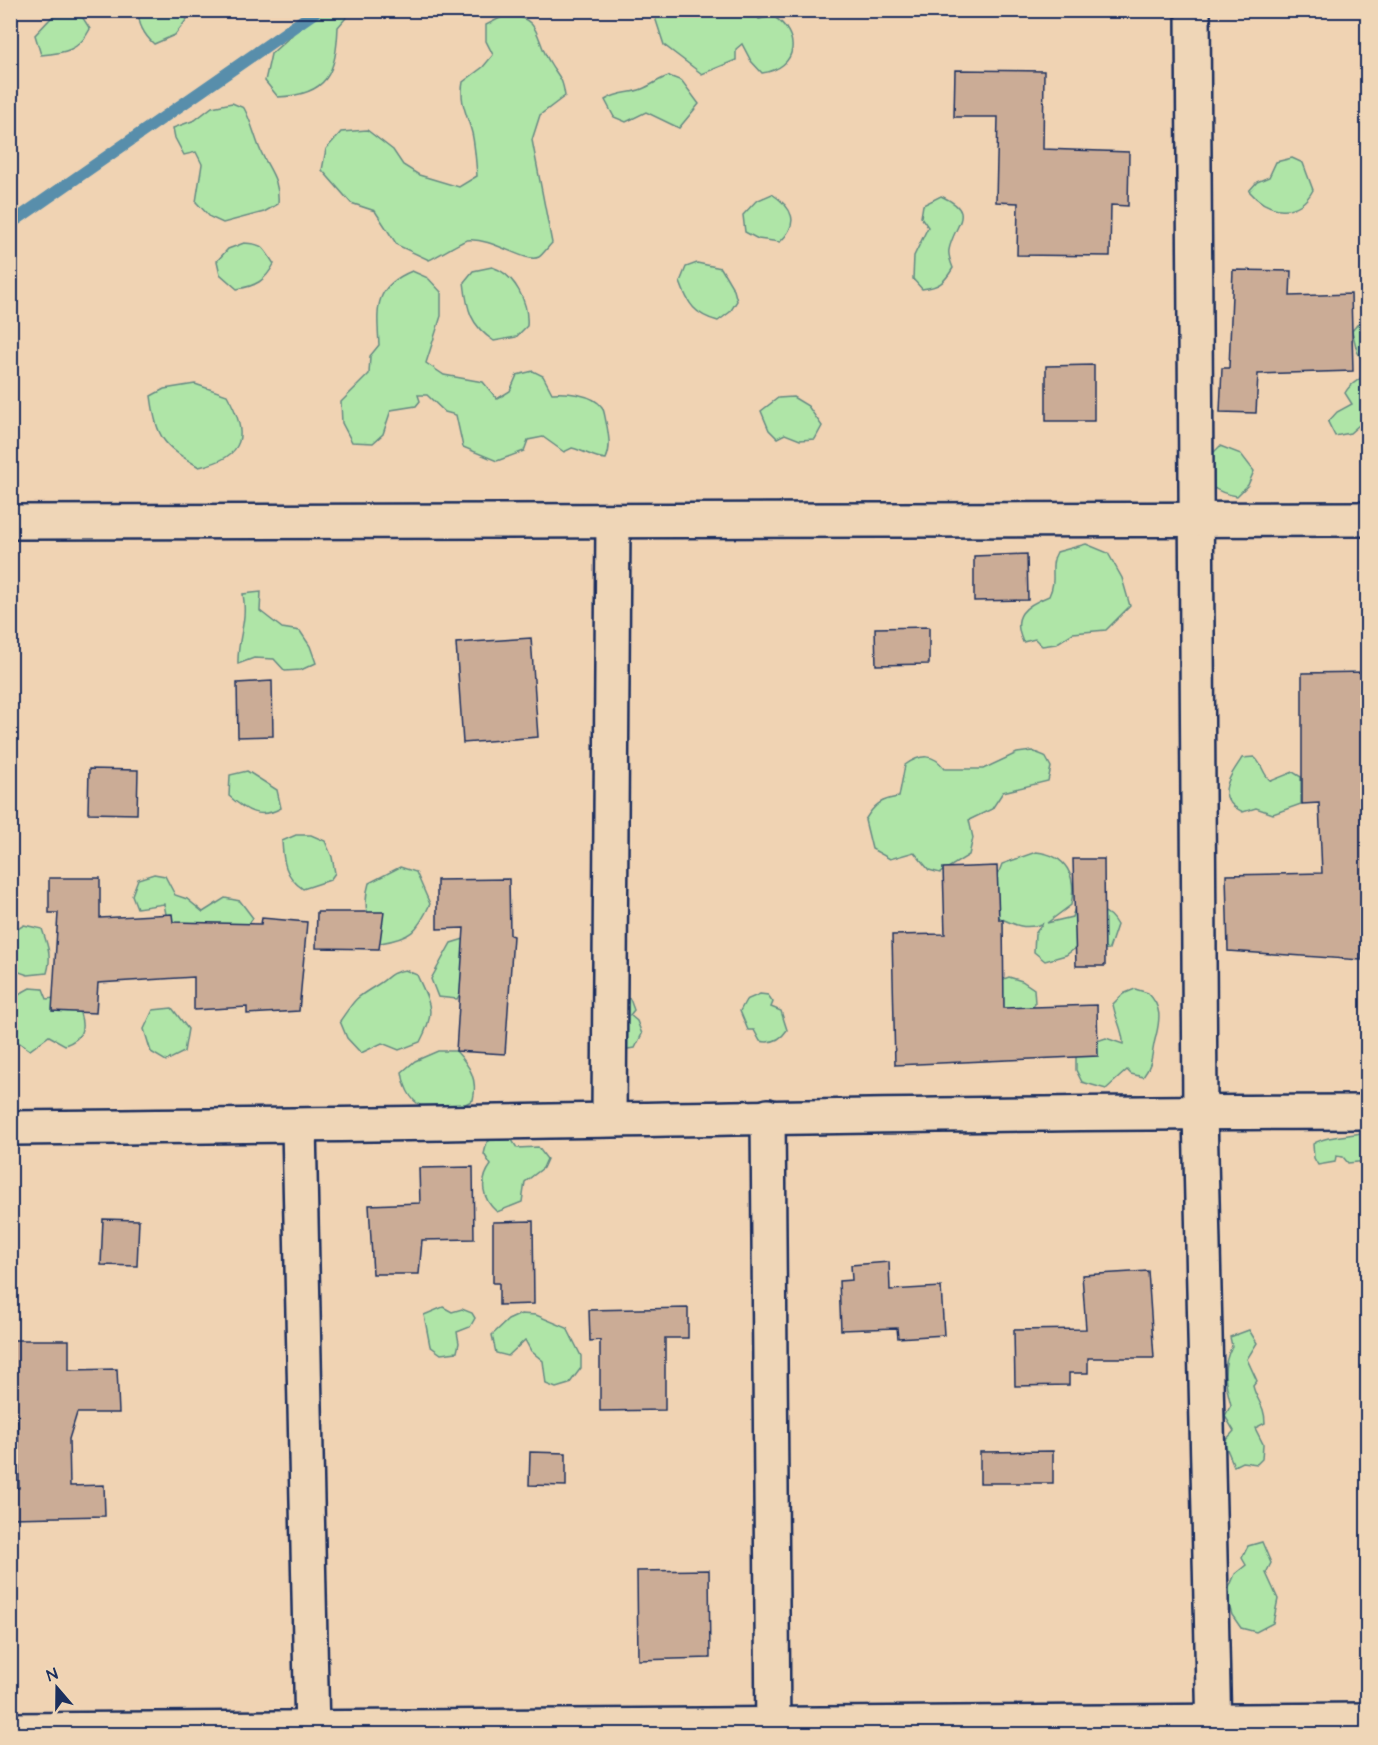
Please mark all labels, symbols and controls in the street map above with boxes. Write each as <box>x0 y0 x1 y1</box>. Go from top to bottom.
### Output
north arrow <box>27 1658 87 1718</box>
text: N <box>44 1663 61 1687</box>

